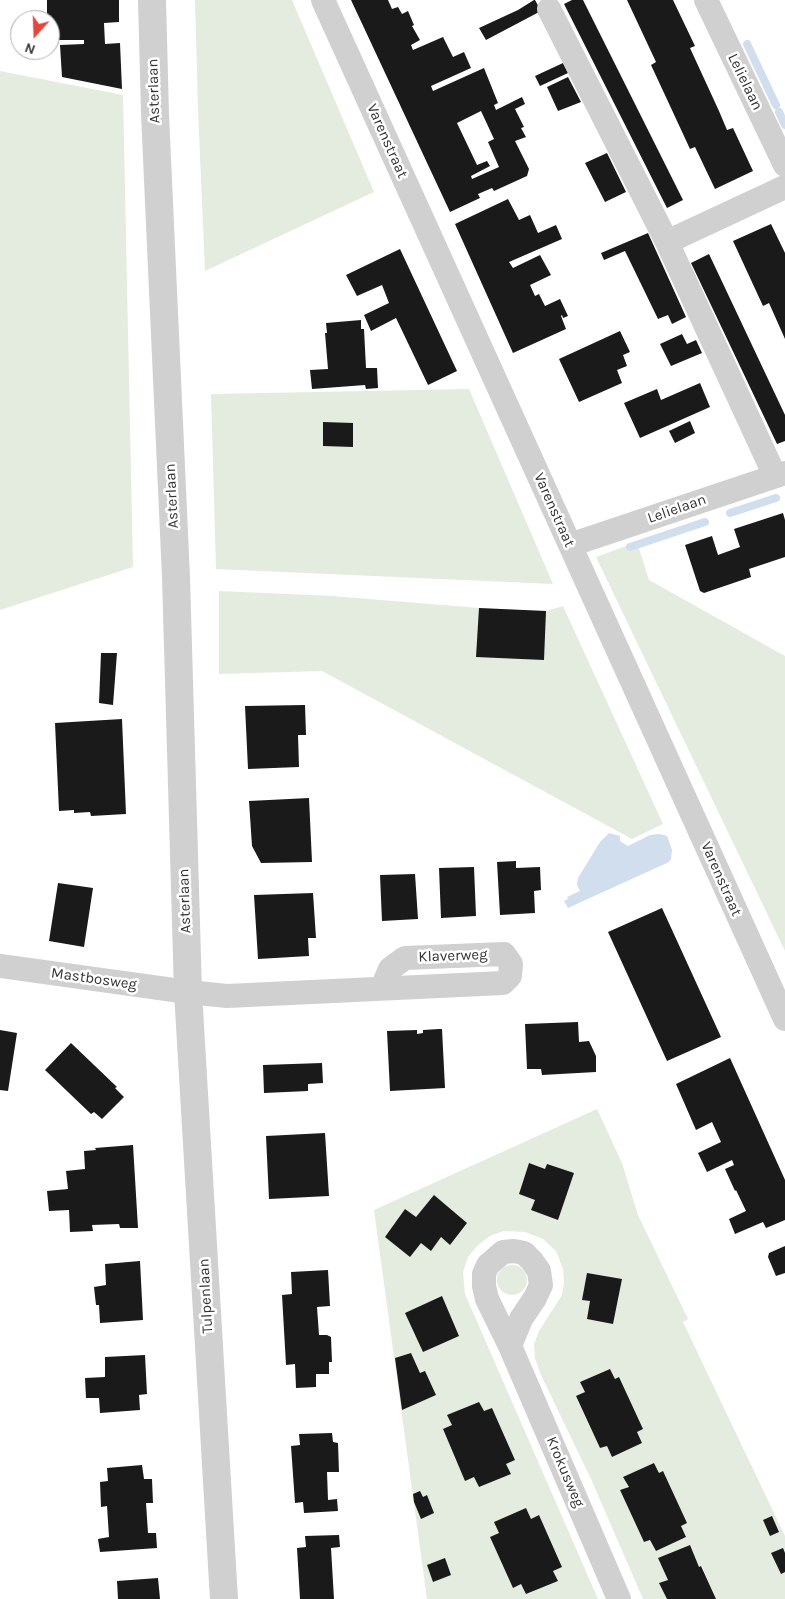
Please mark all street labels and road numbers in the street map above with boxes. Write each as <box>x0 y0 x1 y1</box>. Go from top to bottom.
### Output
street label: Lelielaan <box>724 51 766 113</box>
street label: Asterlaan <box>144 58 164 124</box>
street label: Varenstraat <box>363 101 411 181</box>
street label: Asterlaan <box>161 463 183 529</box>
street label: Varenstraat <box>530 470 578 550</box>
street label: Lelielaan <box>645 491 709 527</box>
street label: Varenstraat <box>697 839 745 919</box>
street label: Asterlaan <box>175 868 195 934</box>
street label: Klaverweg <box>418 946 488 966</box>
street label: Mastbosweg <box>50 964 138 994</box>
street label: Tulpenlaan <box>195 1258 217 1334</box>
street label: Krokusweg <box>542 1434 588 1510</box>

